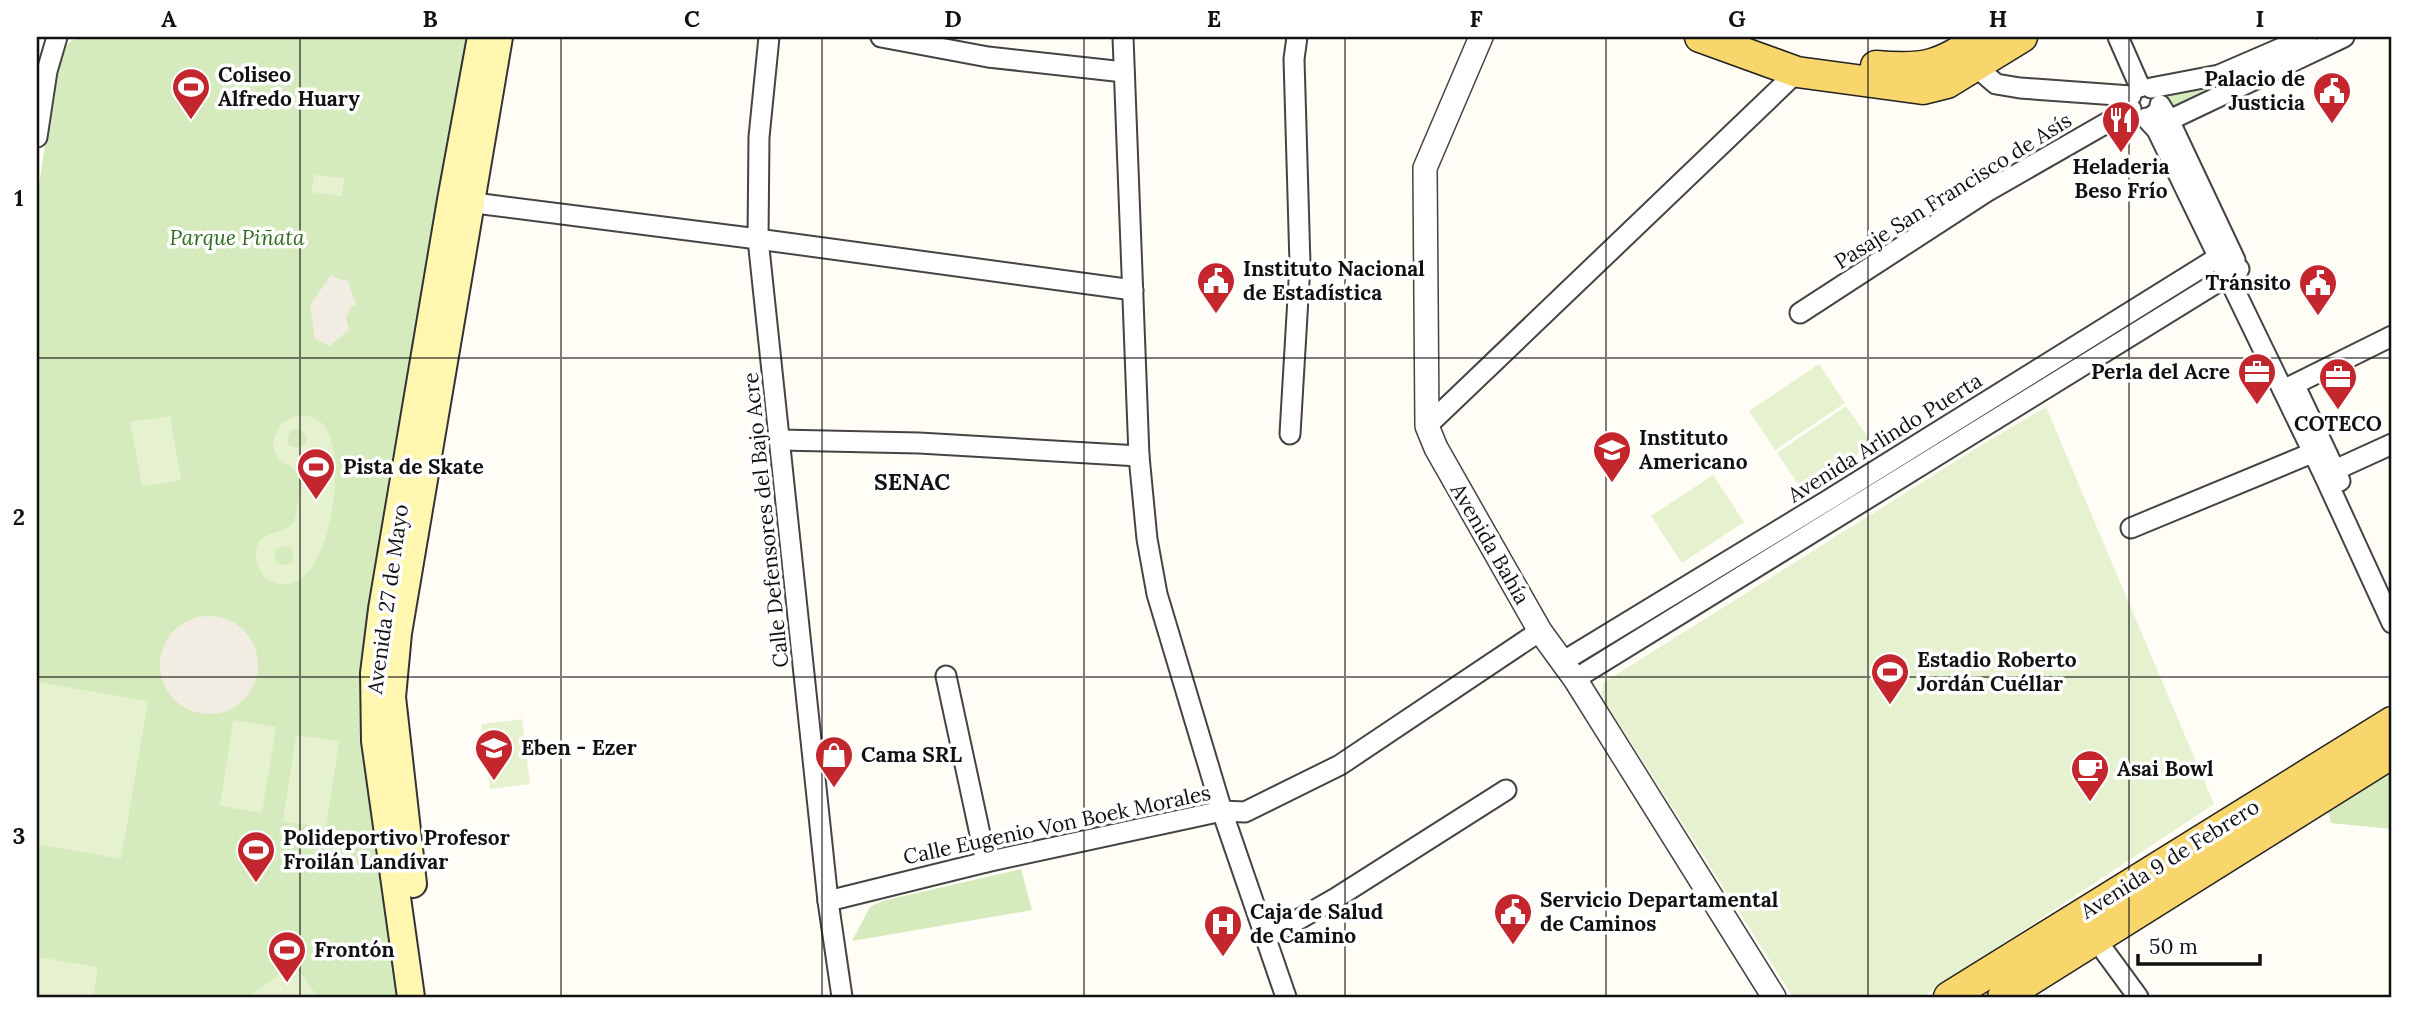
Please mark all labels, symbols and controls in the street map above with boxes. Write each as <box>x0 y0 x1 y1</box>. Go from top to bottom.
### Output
text: A <box>161 4 177 33</box>
text: B <box>422 4 438 33</box>
text: C <box>684 4 700 33</box>
text: D <box>944 4 962 33</box>
text: E <box>1207 4 1221 33</box>
text: F <box>1469 4 1483 33</box>
text: G <box>1728 4 1746 33</box>
text: H <box>1989 4 2007 33</box>
text: I <box>2256 4 2264 33</box>
place label: Coliseo Alfredo Huary <box>218 61 360 112</box>
place label: Palacio de Justicia <box>2204 65 2305 116</box>
sports icon: Coliseo Alfredo Huary <box>170 66 212 121</box>
public building icon: Palacio de Justicia <box>2311 70 2353 125</box>
restaurant icon: Heladeria Beso Frío <box>2100 99 2142 154</box>
street label: Pasaje San Francisco de Asís <box>1829 106 2076 275</box>
place label: Heladeria Beso Frío <box>2072 153 2170 204</box>
text: 1 <box>14 183 24 212</box>
park label: Parque Piñata <box>170 224 305 251</box>
place label: Instituto Nacional de Estadística <box>1243 255 1425 306</box>
public building icon: Instituto Nacional de Estadística <box>1195 260 1237 315</box>
public building icon: Tránsito <box>2297 262 2339 317</box>
place label: Tránsito <box>2206 269 2291 296</box>
office icon: Perla del Acre <box>2236 351 2278 406</box>
office icon: COTECO <box>2317 356 2359 411</box>
place label: Perla del Acre <box>2091 358 2230 385</box>
street label: Avenida Arlindo Puerta <box>1782 367 1987 509</box>
street label: Calle Defensores del Bajo Acre <box>737 371 794 669</box>
place label: COTECO <box>2294 410 2382 437</box>
place label: Instituto Americano <box>1639 424 1748 475</box>
school or university icon: Instituto Americano <box>1591 429 1633 484</box>
sports icon: Pista de Skate <box>295 446 337 501</box>
place label: Pista de Skate <box>343 453 484 480</box>
district label: SENAC <box>874 467 950 496</box>
street label: Avenida Bahía <box>1444 478 1536 609</box>
text: 2 <box>13 502 25 531</box>
street label: Avenida 27 de Mayo <box>361 502 414 696</box>
place label: Estadio Roberto Jordán Cuéllar <box>1917 646 2077 697</box>
sports icon: Estadio Roberto Jordán Cuéllar <box>1869 651 1911 706</box>
school or university icon: Eben - Ezer <box>473 727 515 782</box>
place label: Eben - Ezer <box>521 734 637 761</box>
shop icon: Cama SRL <box>813 734 855 789</box>
place label: Cama SRL <box>861 741 962 768</box>
cafe icon: Asai Bowl <box>2069 748 2111 803</box>
place label: Asai Bowl <box>2117 755 2214 782</box>
street label: Calle Eugenio Von Boek Morales <box>901 779 1213 870</box>
street label: Avenida 9 de Febrero <box>2075 793 2264 925</box>
text: 3 <box>13 821 25 850</box>
place label: Polideportivo Profesor Froilán Landívar <box>283 824 510 875</box>
sports icon: Polideportivo Profesor Froilán Landívar <box>235 829 277 884</box>
place label: Servicio Departamental de Caminos <box>1540 886 1779 937</box>
public building icon: Servicio Departamental de Caminos <box>1492 891 1534 946</box>
place label: Caja de Salud de Camino <box>1250 898 1383 949</box>
hospital icon: Caja de Salud de Camino <box>1202 903 1244 958</box>
scale bar <box>2138 922 2261 966</box>
sports icon: Frontón <box>266 929 308 984</box>
text: 50 m <box>2149 933 2198 960</box>
place label: Frontón <box>314 936 395 963</box>

